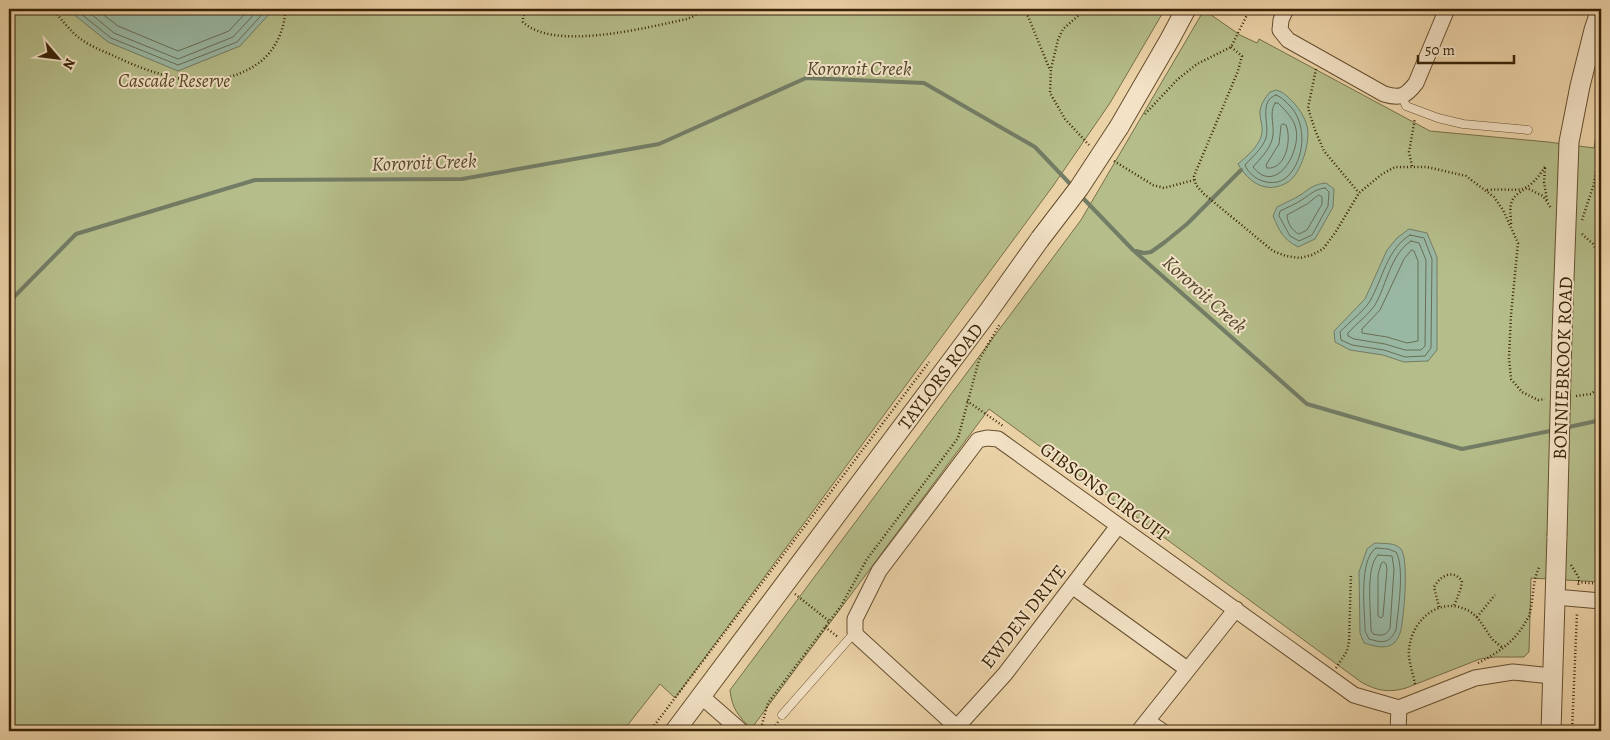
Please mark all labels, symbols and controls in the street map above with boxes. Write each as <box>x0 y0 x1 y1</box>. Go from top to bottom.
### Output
north arrow <box>32 32 82 82</box>
scale bar <box>1418 32 1514 64</box>
text: 50 m <box>1425 40 1455 60</box>
text: N <box>58 55 80 73</box>
water label: Kororoit Creek <box>806 55 912 82</box>
park label: Cascade Reserve <box>118 68 230 94</box>
water label: Kororoit Creek <box>371 147 477 178</box>
water label: Kororoit Creek <box>1157 249 1253 340</box>
street label: BONNIEBROOK ROAD <box>1547 276 1579 460</box>
street label: TAYLORS ROAD <box>892 318 990 435</box>
street label: GIBSONS CIRCUIT <box>1035 436 1175 548</box>
street label: EWDEN DRIVE <box>975 559 1073 674</box>

